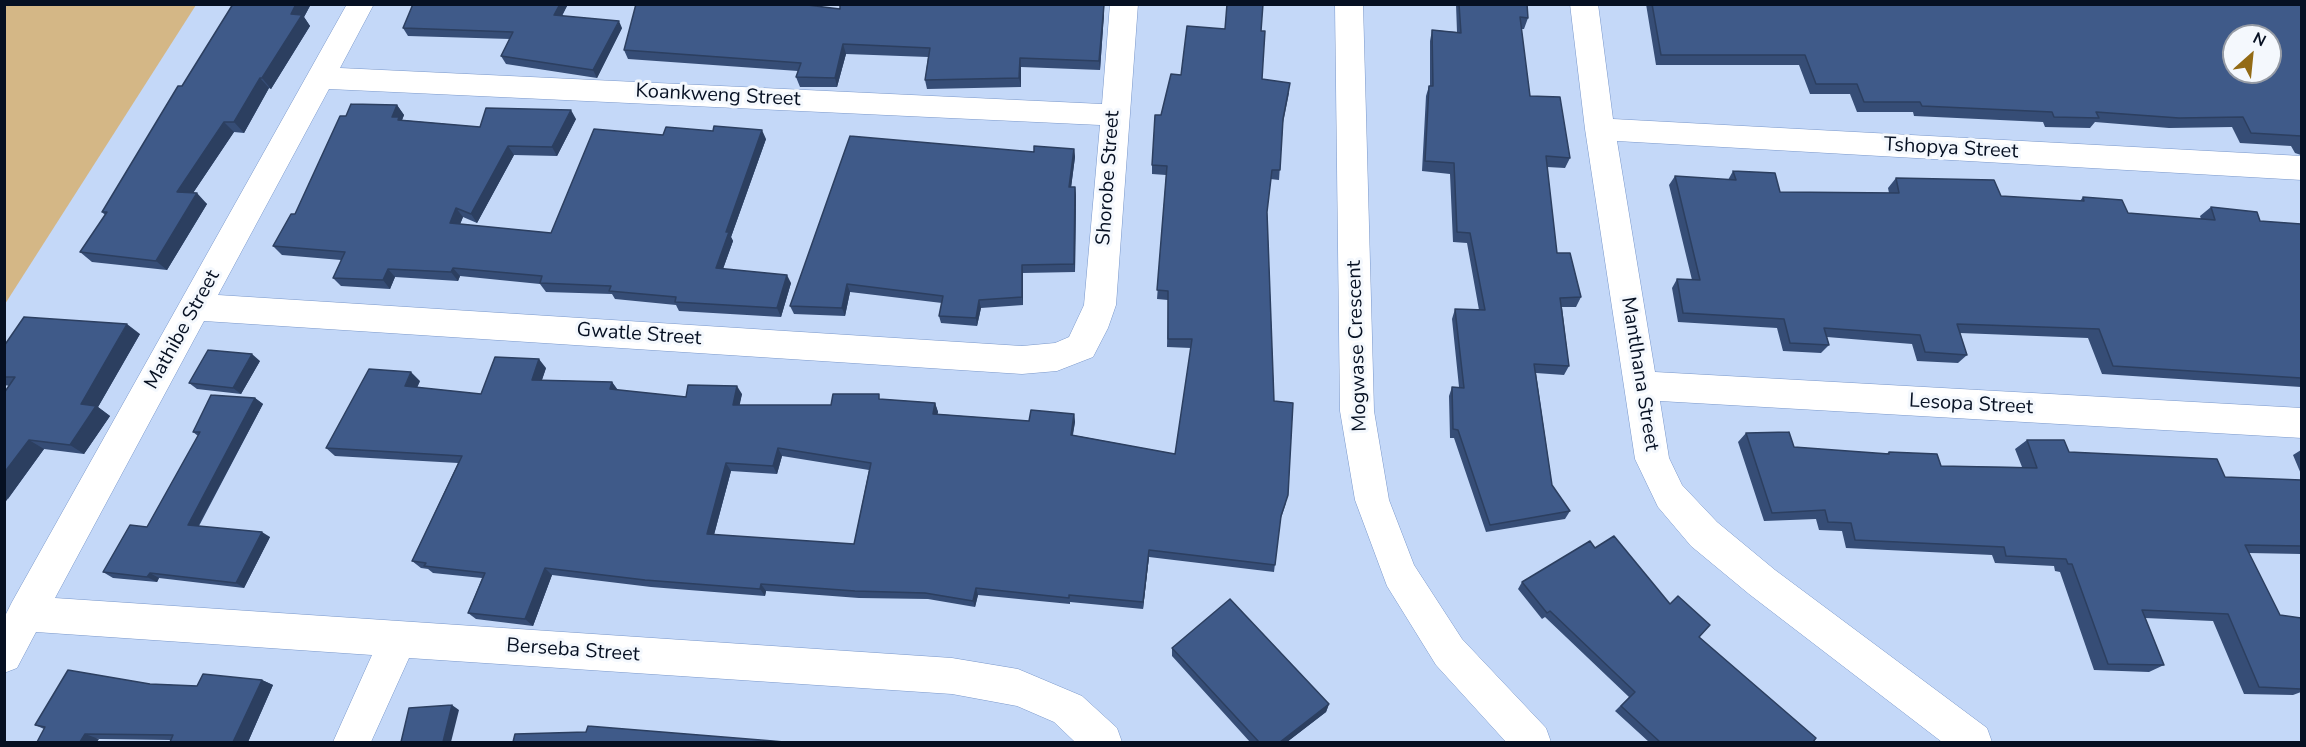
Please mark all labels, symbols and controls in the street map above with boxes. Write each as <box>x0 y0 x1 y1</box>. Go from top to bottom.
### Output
north arrow <box>2222 24 2282 84</box>
text: N <box>2249 27 2270 52</box>
street label: Koankweng Street <box>635 80 801 112</box>
street label: Shorobe Street <box>1092 110 1126 246</box>
street label: Tshopya Street <box>1883 133 2019 165</box>
street label: Mogwase Crescent <box>1343 260 1373 432</box>
street label: Mathibe Street <box>140 266 226 394</box>
street label: Mantlhana Street <box>1615 295 1663 453</box>
street label: Gwatle Street <box>576 319 702 351</box>
street label: Lesopa Street <box>1908 390 2034 420</box>
street label: Berseba Street <box>506 634 640 668</box>

